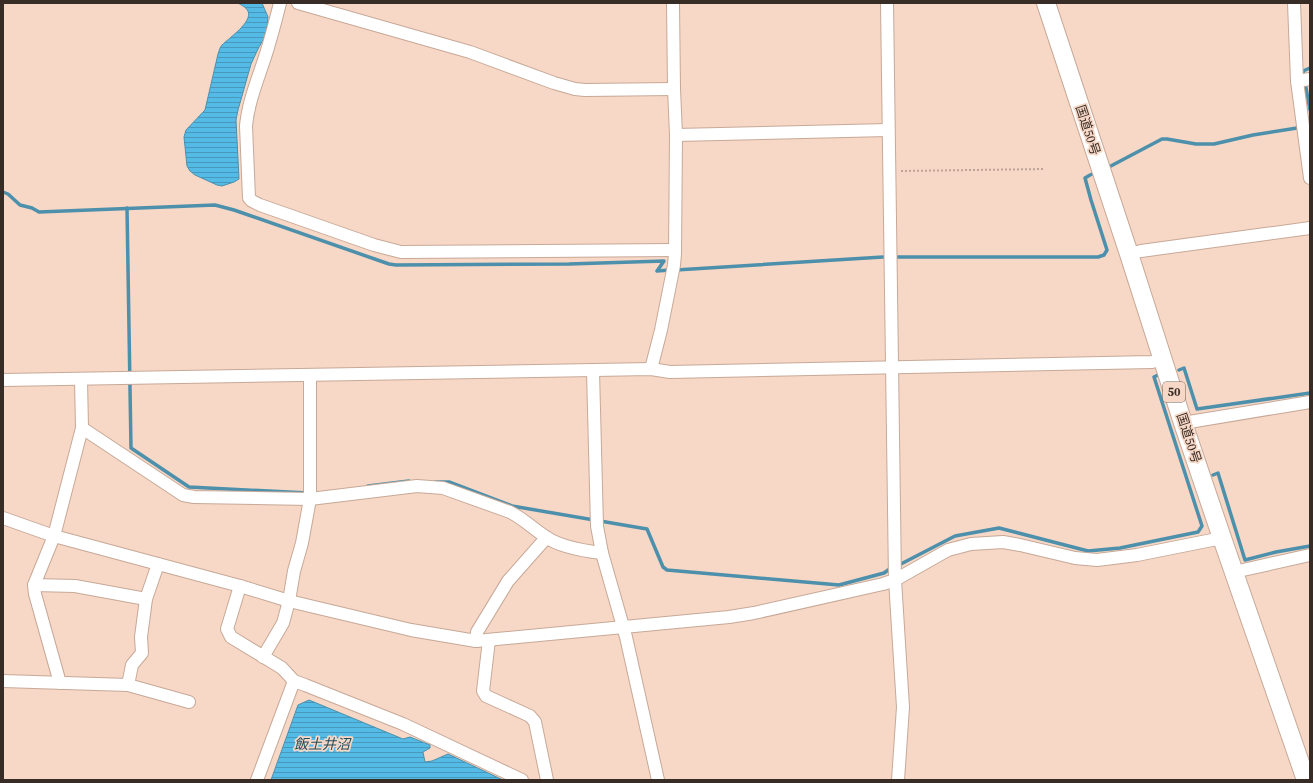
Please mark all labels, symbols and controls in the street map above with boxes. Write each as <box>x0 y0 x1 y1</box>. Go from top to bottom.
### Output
street label: 国道50号 <box>1072 103 1104 157</box>
road number: 50 <box>1163 382 1185 402</box>
street label: 国道50号 <box>1173 411 1205 465</box>
water label: 飯土井沼 <box>294 734 352 754</box>

